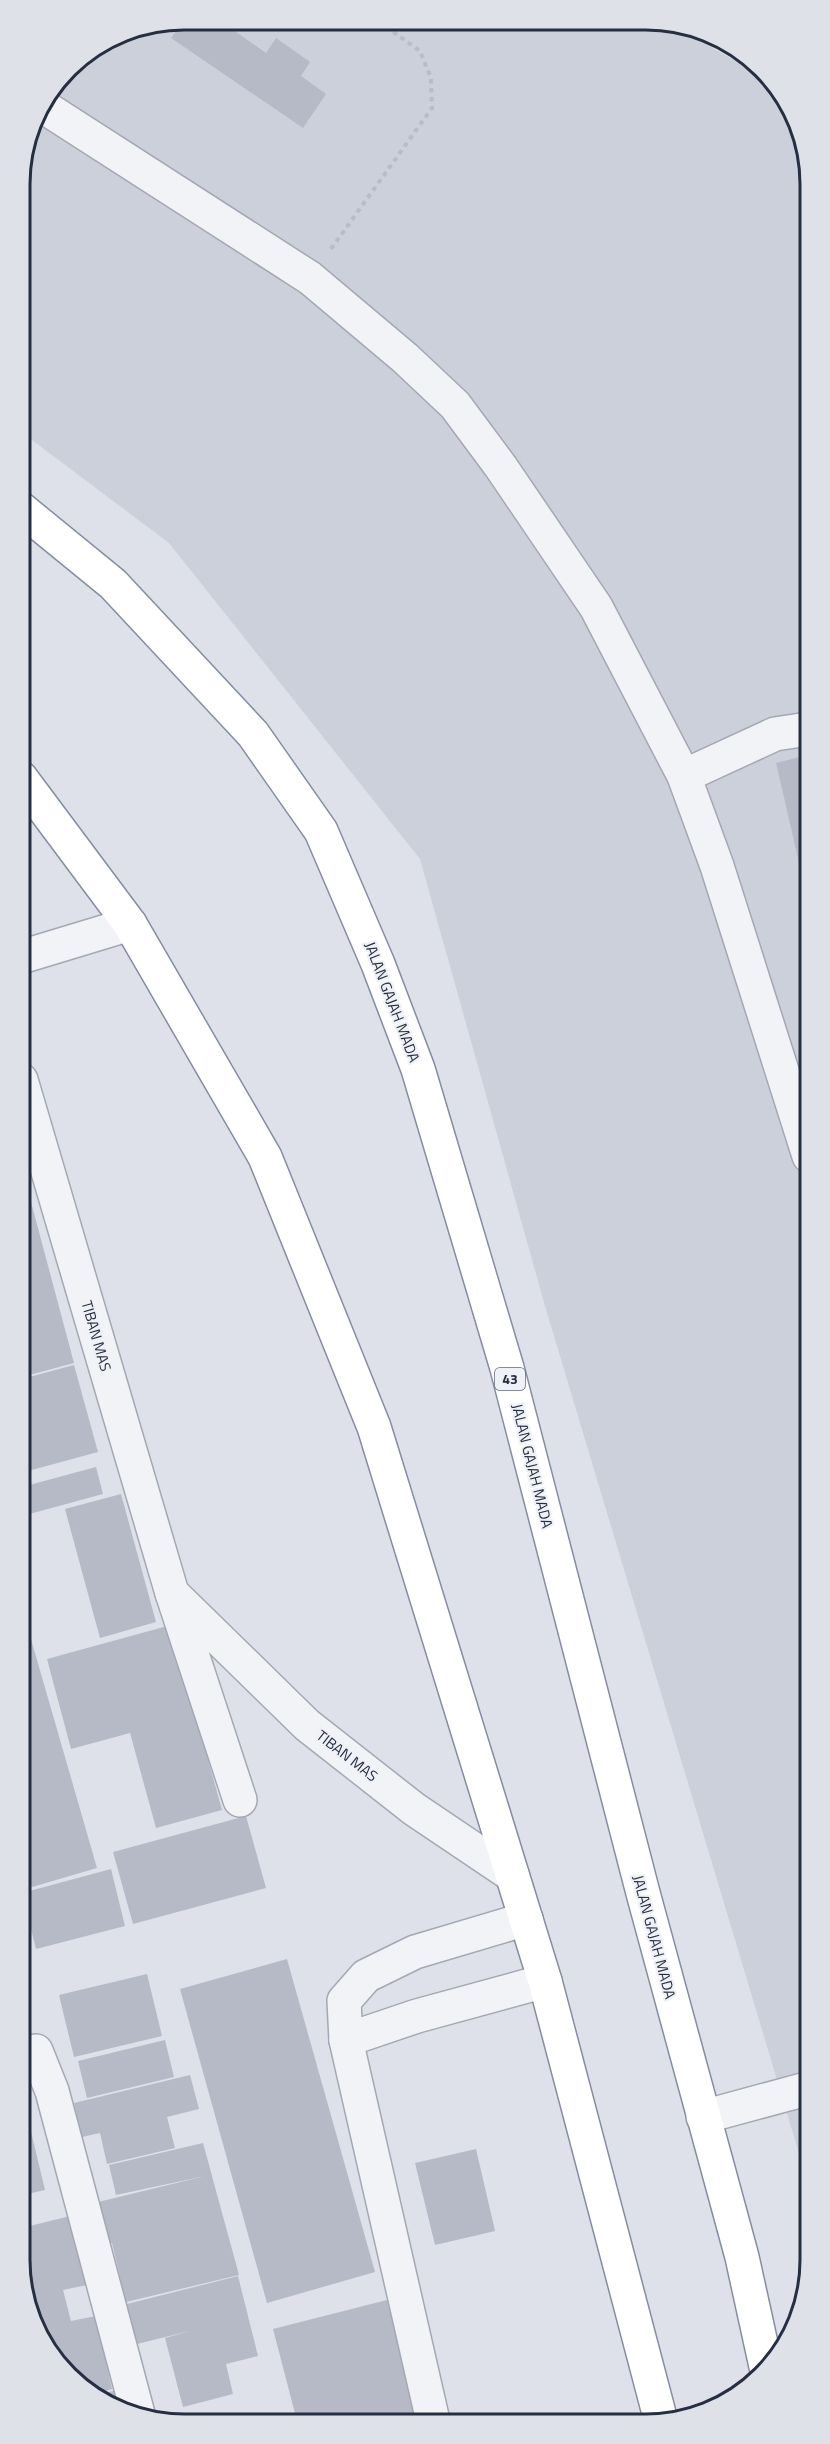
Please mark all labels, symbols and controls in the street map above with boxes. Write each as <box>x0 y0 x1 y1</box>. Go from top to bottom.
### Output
street label: JALAN GAJAH MADA <box>359 938 426 1066</box>
street label: TIBAN MAS <box>75 1298 118 1374</box>
road number: 43 <box>495 1368 525 1390</box>
street label: JALAN GAJAH MADA <box>506 1401 559 1531</box>
street label: TIBAN MAS <box>312 1724 383 1787</box>
street label: JALAN GAJAH MADA <box>627 1872 682 2002</box>

